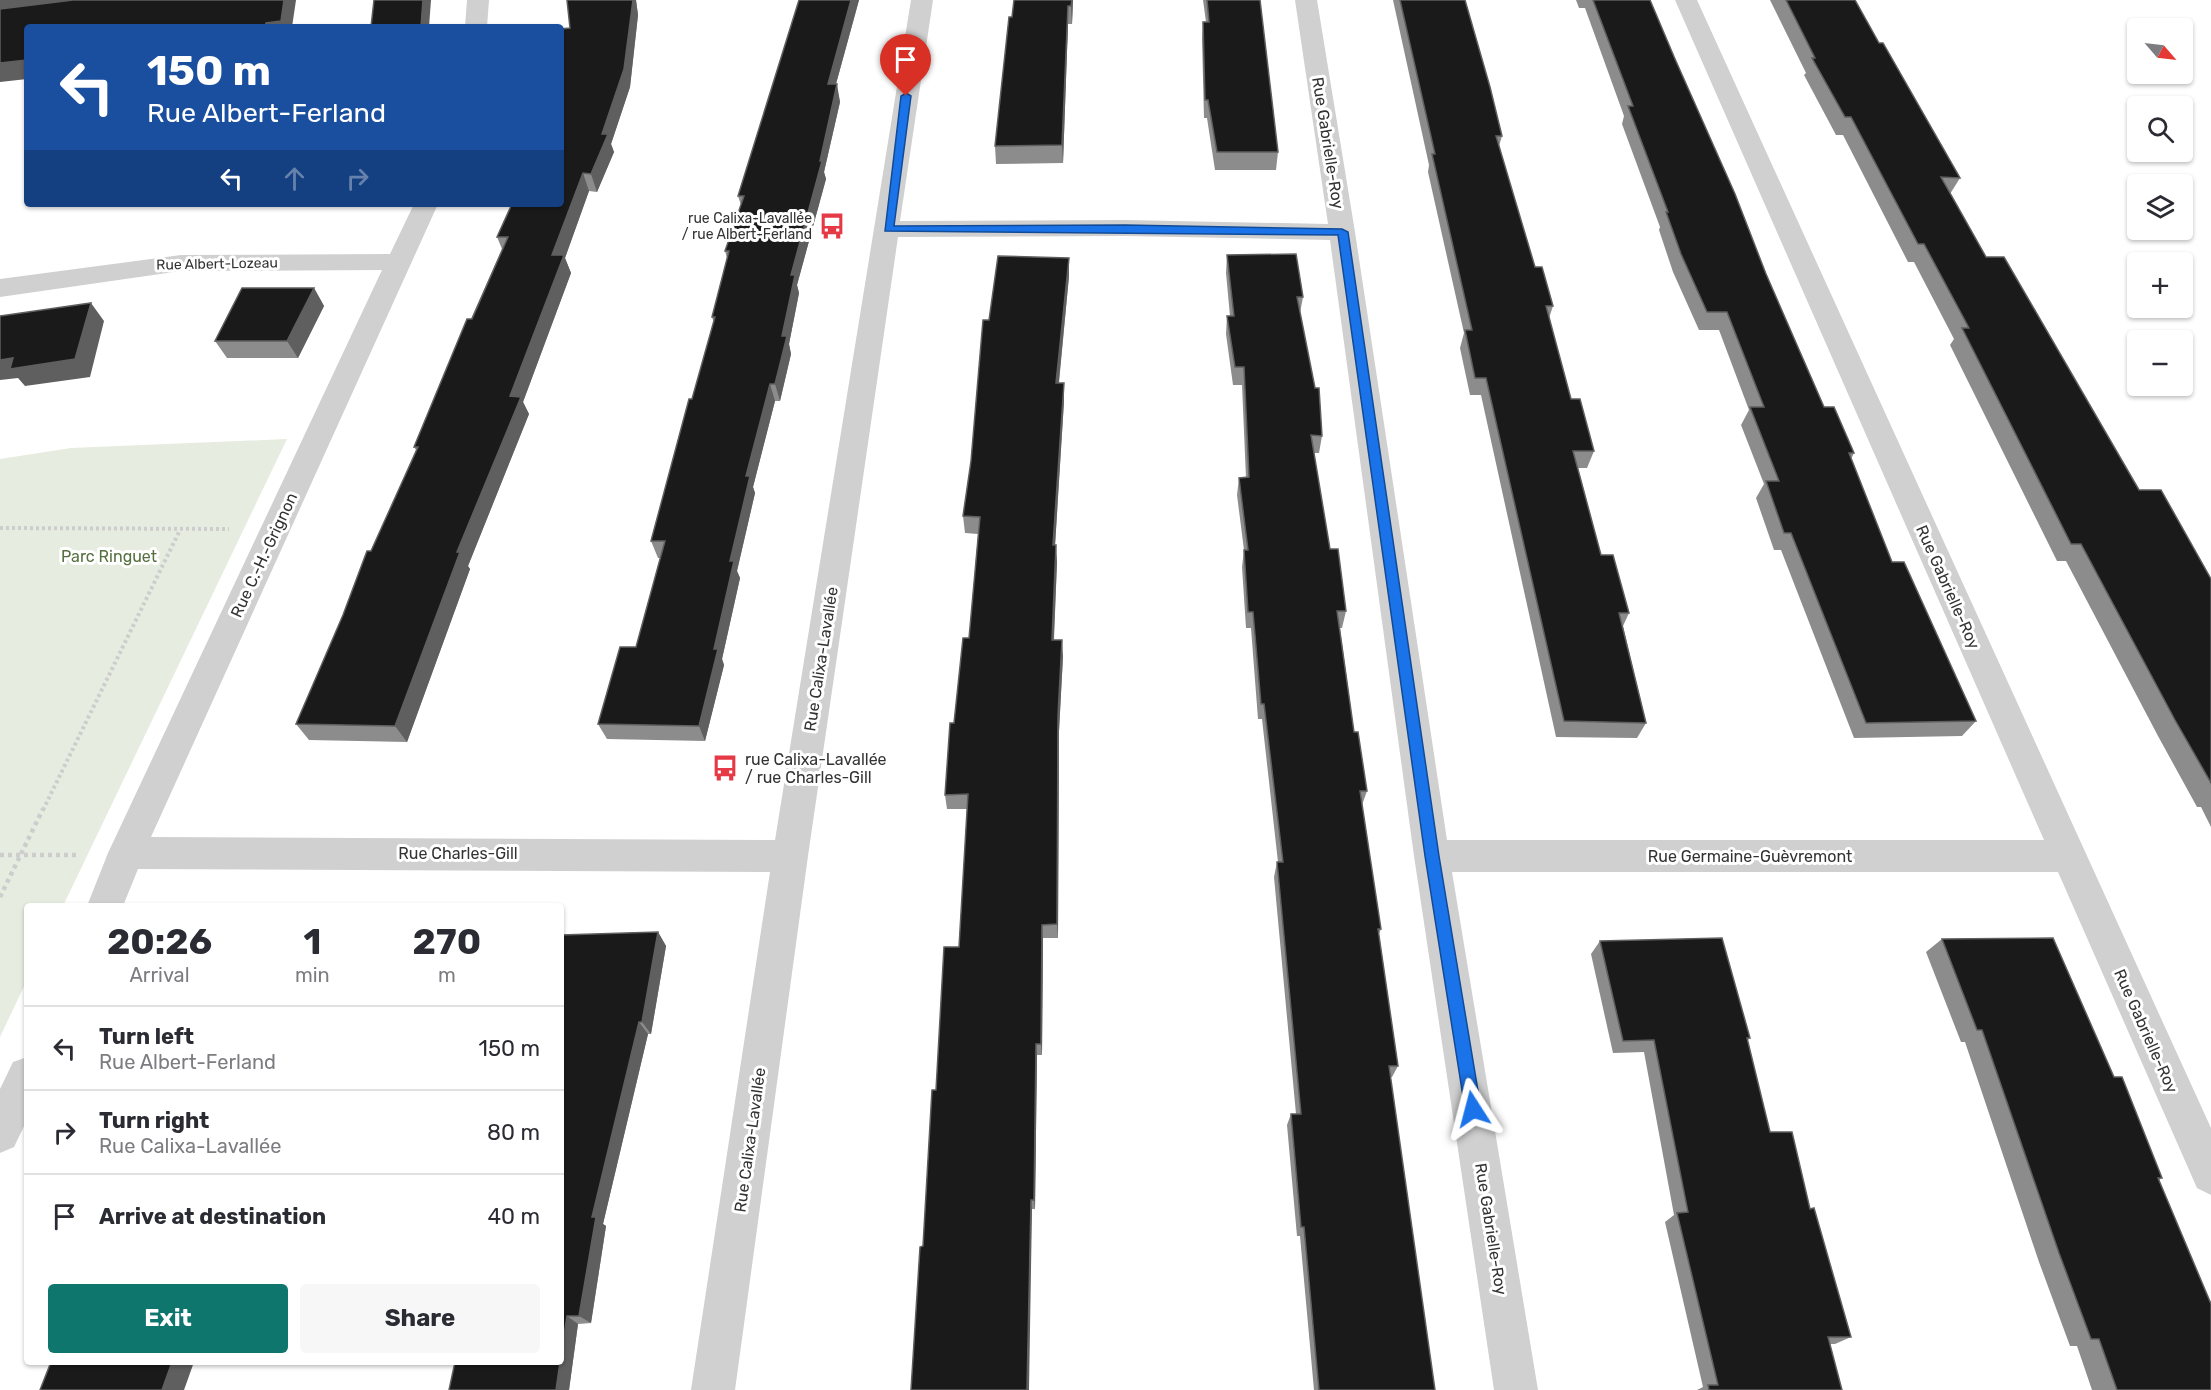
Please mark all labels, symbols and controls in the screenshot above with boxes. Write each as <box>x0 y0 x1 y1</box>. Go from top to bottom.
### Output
north arrow <box>2127 18 2193 84</box>
map controls <box>2127 18 2193 396</box>
pin <box>880 34 931 96</box>
icon: arrive <box>889 43 922 76</box>
text: 150 m <box>147 46 271 96</box>
icon: left <box>48 48 126 126</box>
street label: Rue Gabrielle-Roy <box>1308 76 1348 211</box>
button: search <box>2127 96 2193 162</box>
text: Rue Albert-Ferland <box>147 97 386 129</box>
icon: left <box>215 162 248 195</box>
icon: ahead <box>278 162 311 195</box>
icon: right <box>341 162 374 195</box>
button: layers <box>2127 174 2193 240</box>
place label: rue Calixa-Lavallée / rue Albert-Ferland <box>682 210 812 243</box>
bus stop icon: rue Calixa-Lavallée / rue Albert-Ferland <box>817 211 847 241</box>
button: + <box>2127 252 2193 318</box>
street label: Rue Albert-Lozeau <box>156 254 278 274</box>
button: − <box>2127 330 2193 396</box>
street label: Rue C.-H.-Grignon <box>227 490 301 620</box>
street label: Rue Gabrielle-Roy <box>1912 522 1984 652</box>
park label: Parc Ringuet <box>61 547 157 566</box>
street label: Rue Calixa-Lavallée <box>800 585 842 733</box>
place label: rue Calixa-Lavallée / rue Charles-Gill <box>745 750 887 787</box>
bus stop icon: rue Calixa-Lavallée / rue Charles-Gill <box>710 753 740 783</box>
street label: Rue Charles-Gill <box>398 844 518 863</box>
street label: Rue Germaine-Guèvremont <box>1648 847 1852 866</box>
text: 20:26 <box>107 920 212 963</box>
text: 1 <box>303 920 321 963</box>
text: 270 <box>413 920 481 963</box>
text: Arrival <box>129 963 190 987</box>
text: min <box>295 963 330 987</box>
text: m <box>438 963 456 987</box>
street label: Rue Gabrielle-Roy <box>2110 966 2182 1096</box>
text: Turn left <box>99 1023 194 1050</box>
icon: left <box>48 1032 81 1065</box>
text: 150 m <box>479 1035 540 1062</box>
text: Rue Albert-Ferland <box>99 1050 276 1074</box>
street label: Rue Calixa-Lavallée <box>730 1066 770 1214</box>
position arrow <box>1441 1077 1505 1141</box>
text: Turn right <box>99 1107 209 1134</box>
icon: right <box>48 1116 81 1149</box>
text: 80 m <box>487 1119 540 1146</box>
text: Rue Calixa-Lavallée <box>99 1134 281 1158</box>
street label: Rue Gabrielle-Roy <box>1471 1162 1511 1297</box>
icon: arrive <box>48 1200 81 1233</box>
text: Arrive at destination <box>99 1203 326 1230</box>
text: 40 m <box>487 1203 540 1230</box>
button: Exit <box>48 1284 288 1353</box>
button: Share <box>300 1284 540 1353</box>

